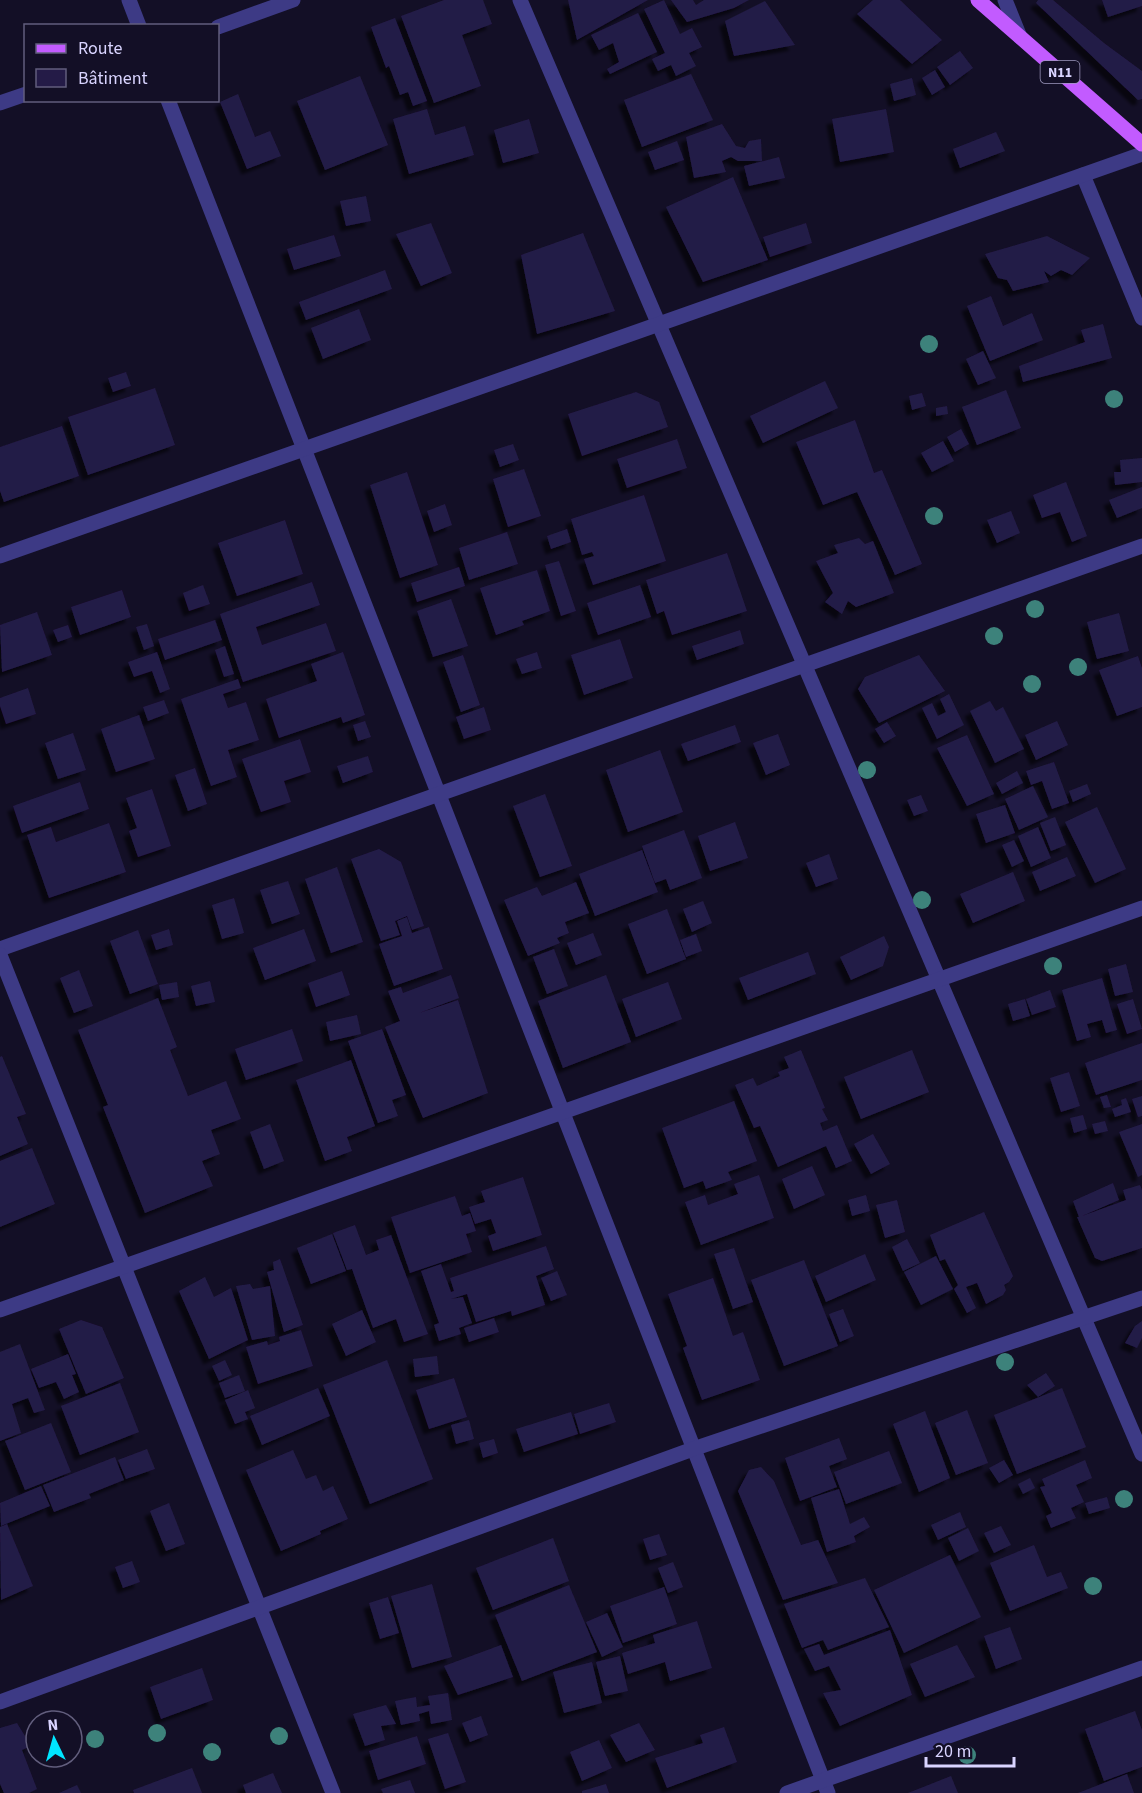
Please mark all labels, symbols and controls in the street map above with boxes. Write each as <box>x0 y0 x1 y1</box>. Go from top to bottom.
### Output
legend <box>24 24 219 102</box>
text: Route <box>78 36 122 61</box>
road number: N11 <box>1040 61 1080 83</box>
text: Bâtiment <box>78 66 148 91</box>
north arrow <box>24 1709 84 1769</box>
text: N <box>47 1714 59 1736</box>
scale bar <box>926 1730 1014 1768</box>
text: 20 m <box>935 1739 971 1764</box>

